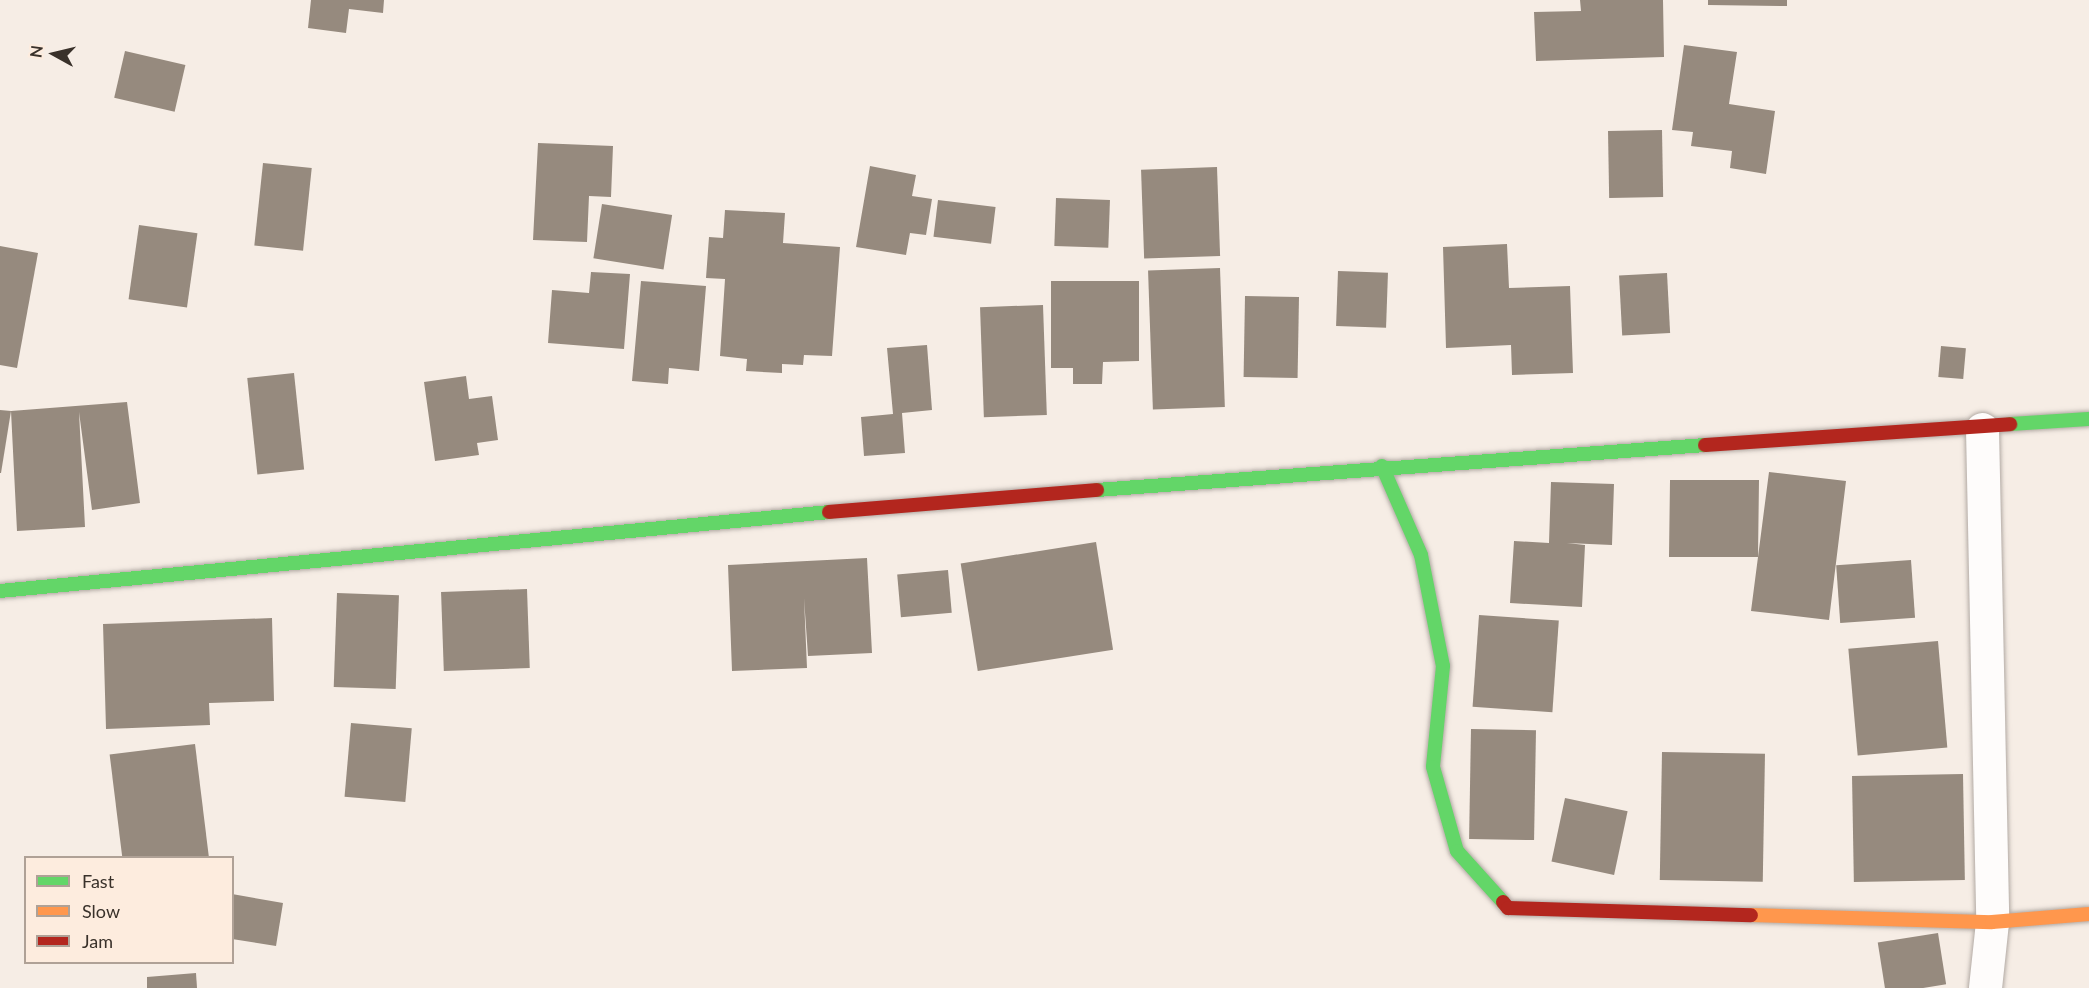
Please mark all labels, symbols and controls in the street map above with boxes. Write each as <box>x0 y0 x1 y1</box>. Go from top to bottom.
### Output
north arrow <box>24 24 84 84</box>
text: N <box>25 44 46 59</box>
legend <box>24 856 234 964</box>
text: Fast <box>82 870 114 892</box>
text: Slow <box>82 900 120 922</box>
text: Jam <box>82 930 113 952</box>

